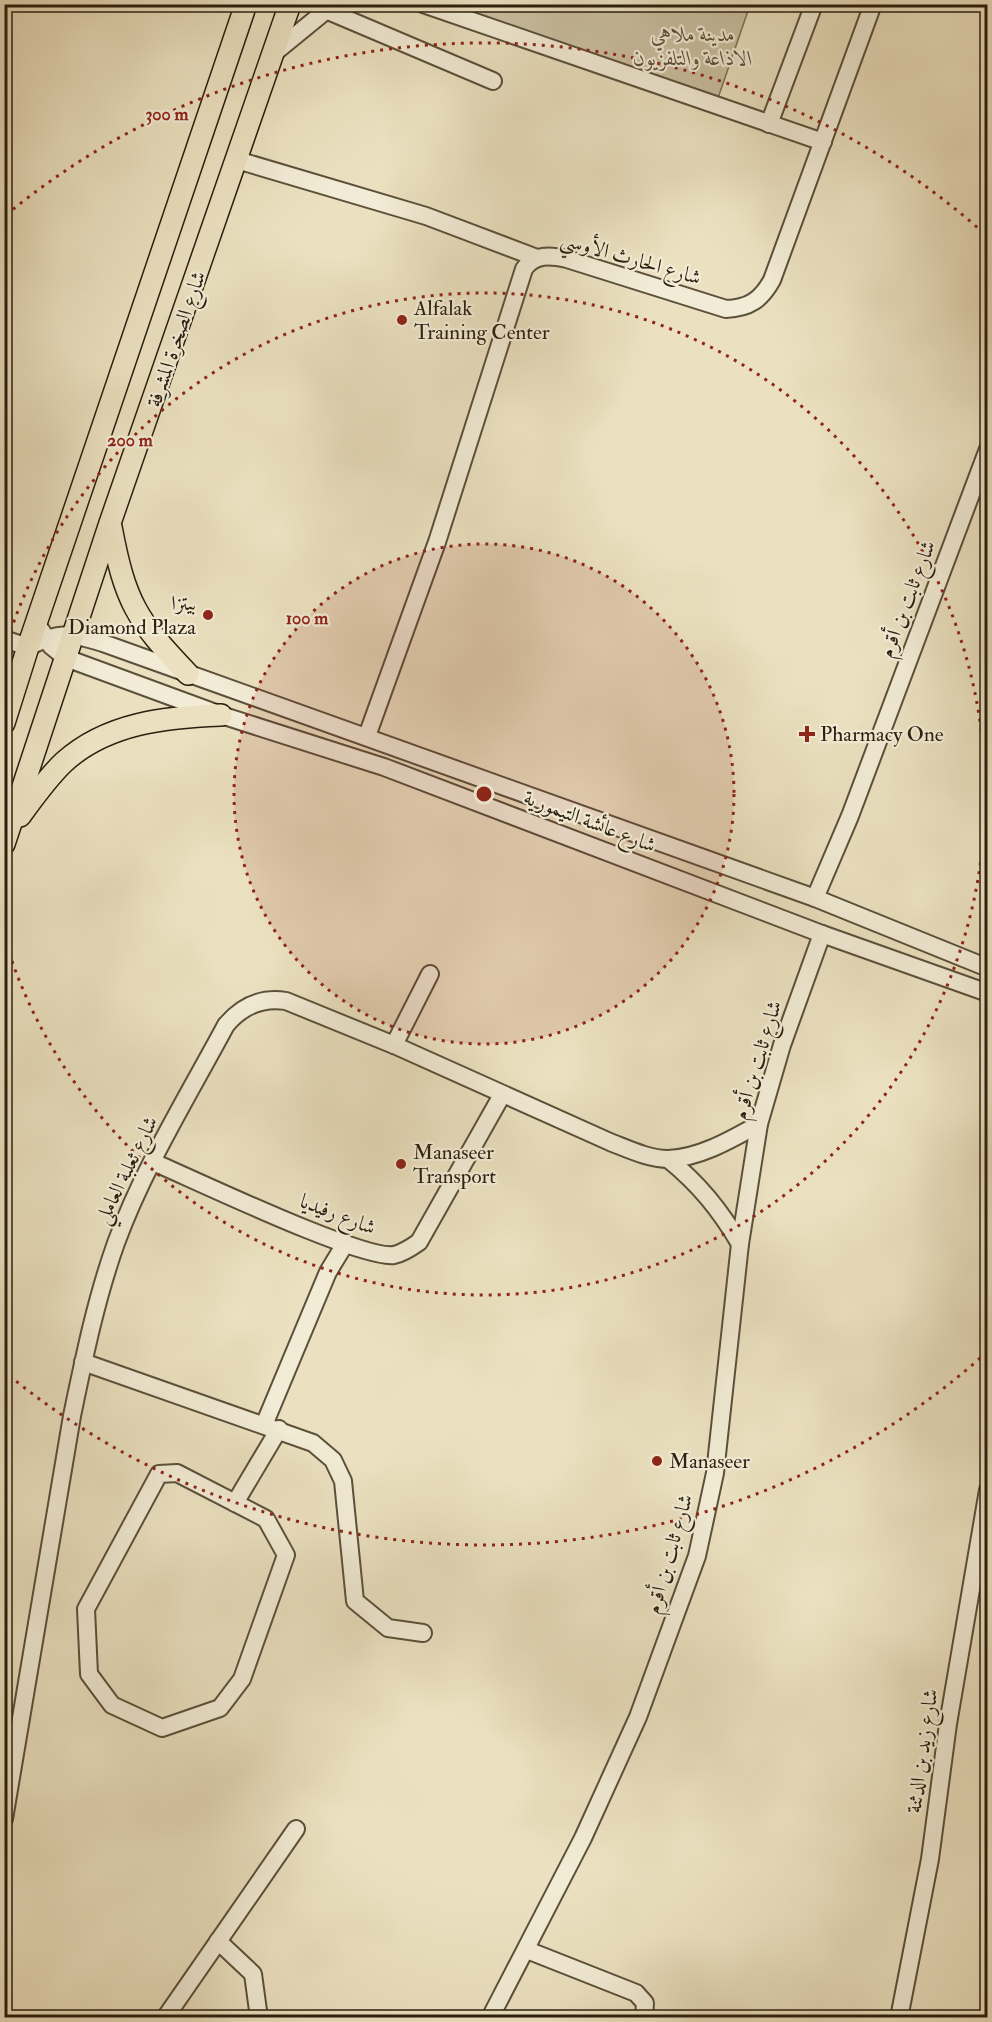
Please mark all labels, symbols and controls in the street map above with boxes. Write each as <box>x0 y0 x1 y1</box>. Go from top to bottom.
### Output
park label: مدينة ملاهي الاذاعة والتلفزيون <box>633 21 753 72</box>
text: 300 m <box>145 103 190 126</box>
street label: شارع الحارث الأوسي <box>556 224 705 297</box>
street label: شارع الصخرة المشرفة <box>141 268 216 412</box>
place label: Alfalak Training Center <box>413 295 550 346</box>
marker: Alfalak Training Center <box>395 313 409 327</box>
text: 200 m <box>107 429 154 452</box>
street label: شارع ثابت بن أقرم <box>871 536 946 663</box>
place label: بيتزا Diamond Plaza <box>68 590 196 641</box>
text: 100 m <box>286 607 329 630</box>
marker: بيتزا Diamond Plaza <box>201 608 215 622</box>
place label: Pharmacy One <box>820 721 944 748</box>
marker: Pharmacy One <box>798 725 816 743</box>
centre of rings <box>474 784 494 804</box>
street label: شارع عائشة التيمورية <box>518 784 660 863</box>
street label: شارع ثابت بن أقرم <box>725 997 792 1124</box>
street label: شارع ثعلبة العاملي <box>89 1112 170 1231</box>
place label: Manaseer Transport <box>413 1139 496 1190</box>
marker: Manaseer Transport <box>394 1157 408 1171</box>
street label: شارع رفيديا <box>295 1188 380 1245</box>
place label: Manaseer <box>669 1448 750 1475</box>
marker: Manaseer <box>650 1454 664 1468</box>
street label: شارع ثابت بن أقرم <box>638 1491 703 1618</box>
street label: شارع زيد بن الدثنة <box>900 1687 949 1815</box>

